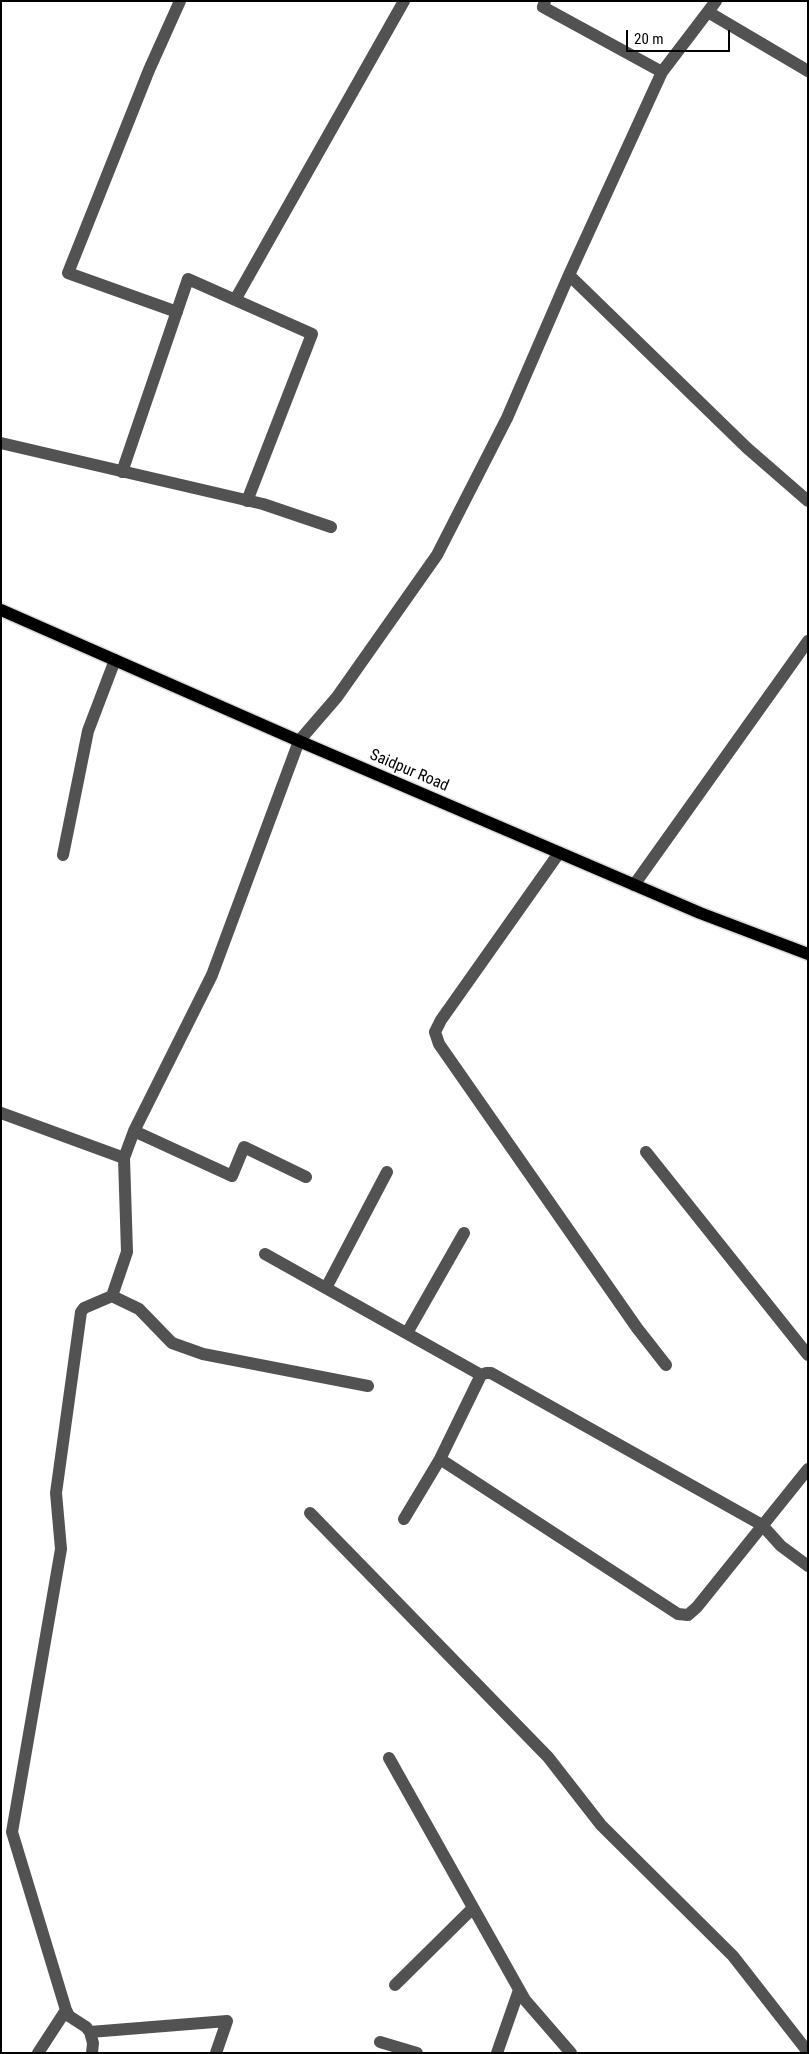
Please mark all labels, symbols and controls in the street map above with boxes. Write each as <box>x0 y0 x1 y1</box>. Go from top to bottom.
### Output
scale bar <box>629 20 733 52</box>
text: 20 m <box>634 30 664 48</box>
street label: Saidpur Road <box>367 746 451 796</box>

